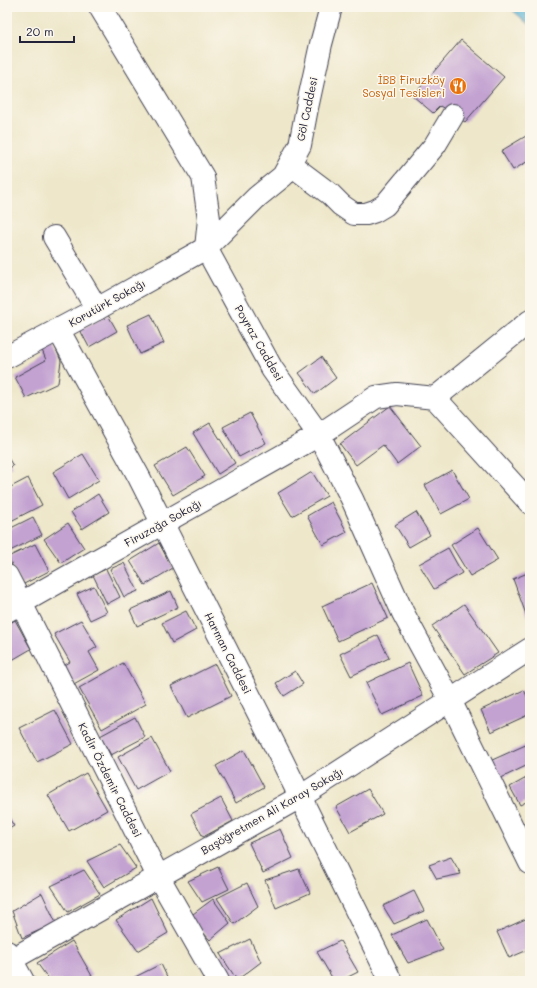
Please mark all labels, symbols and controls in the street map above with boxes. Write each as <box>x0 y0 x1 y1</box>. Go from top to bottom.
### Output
scale bar <box>20 18 74 44</box>
text: 20 m <box>26 23 54 39</box>
place label: İBB Firuzköy Sosyal Tesisleri <box>363 72 445 100</box>
street label: Göl Caddesi <box>292 75 321 142</box>
restaurant icon: İBB Firuzköy Sosyal Tesisleri <box>448 76 468 96</box>
street label: Korutürk Sokağı <box>66 275 148 330</box>
street label: Poyraz Caddesi <box>232 302 287 383</box>
street label: Firuzağa Sokağı <box>121 495 204 550</box>
street label: Harman Caddesi <box>201 609 255 696</box>
street label: Kadir Özdemir Caddesi <box>75 720 146 840</box>
street label: Başöğretmen Ali Karay Sokağı <box>198 764 346 858</box>

